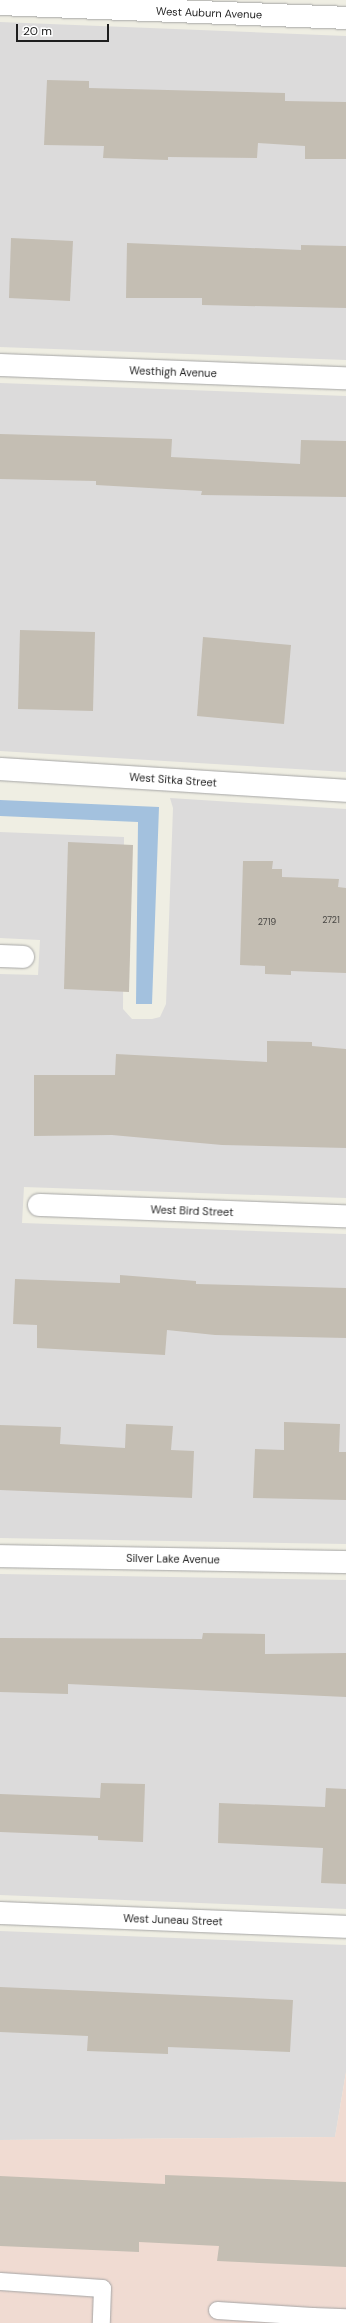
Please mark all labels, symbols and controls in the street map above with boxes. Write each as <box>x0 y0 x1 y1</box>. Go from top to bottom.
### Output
street label: West Auburn Avenue <box>156 5 262 21</box>
scale bar <box>18 16 111 42</box>
text: 20 m <box>23 23 52 39</box>
street label: Westhigh Avenue <box>129 364 217 380</box>
street label: West Sitka Street <box>129 770 217 790</box>
house number: 2721 <box>322 915 340 925</box>
house number: 2719 <box>258 917 276 927</box>
street label: West Bird Street <box>150 1203 234 1219</box>
street label: Silver Lake Avenue <box>126 1552 220 1566</box>
street label: West Juneau Street <box>123 1912 223 1928</box>

